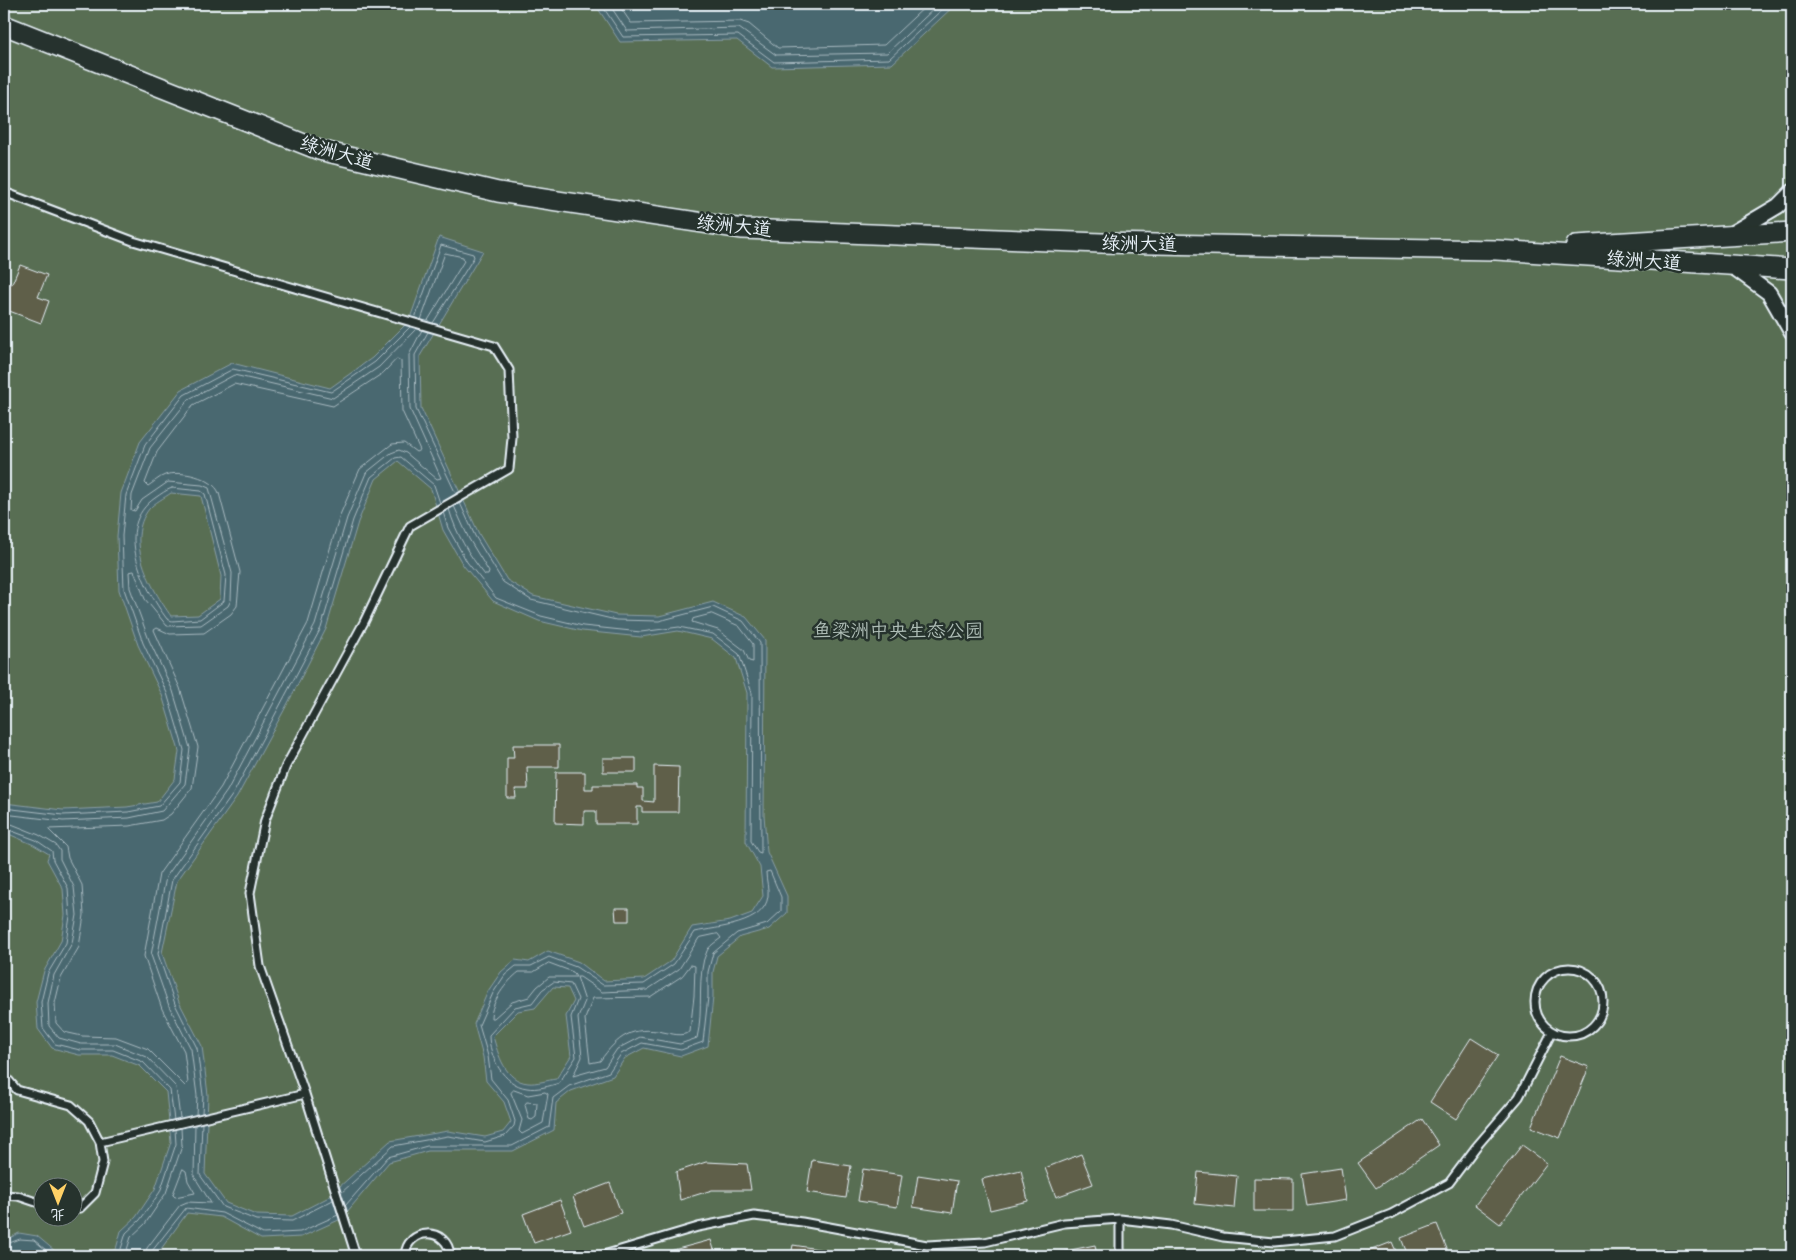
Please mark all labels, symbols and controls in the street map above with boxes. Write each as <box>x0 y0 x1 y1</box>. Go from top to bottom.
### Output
street label: 绿洲大道 <box>296 132 376 179</box>
street label: 绿洲大道 <box>694 211 773 246</box>
street label: 绿洲大道 <box>1101 232 1177 261</box>
street label: 绿洲大道 <box>1605 247 1683 280</box>
park label: 鱼梁洲中央生态公园 <box>812 620 984 647</box>
north arrow <box>32 1178 82 1228</box>
text: 北 <box>51 1203 65 1223</box>

